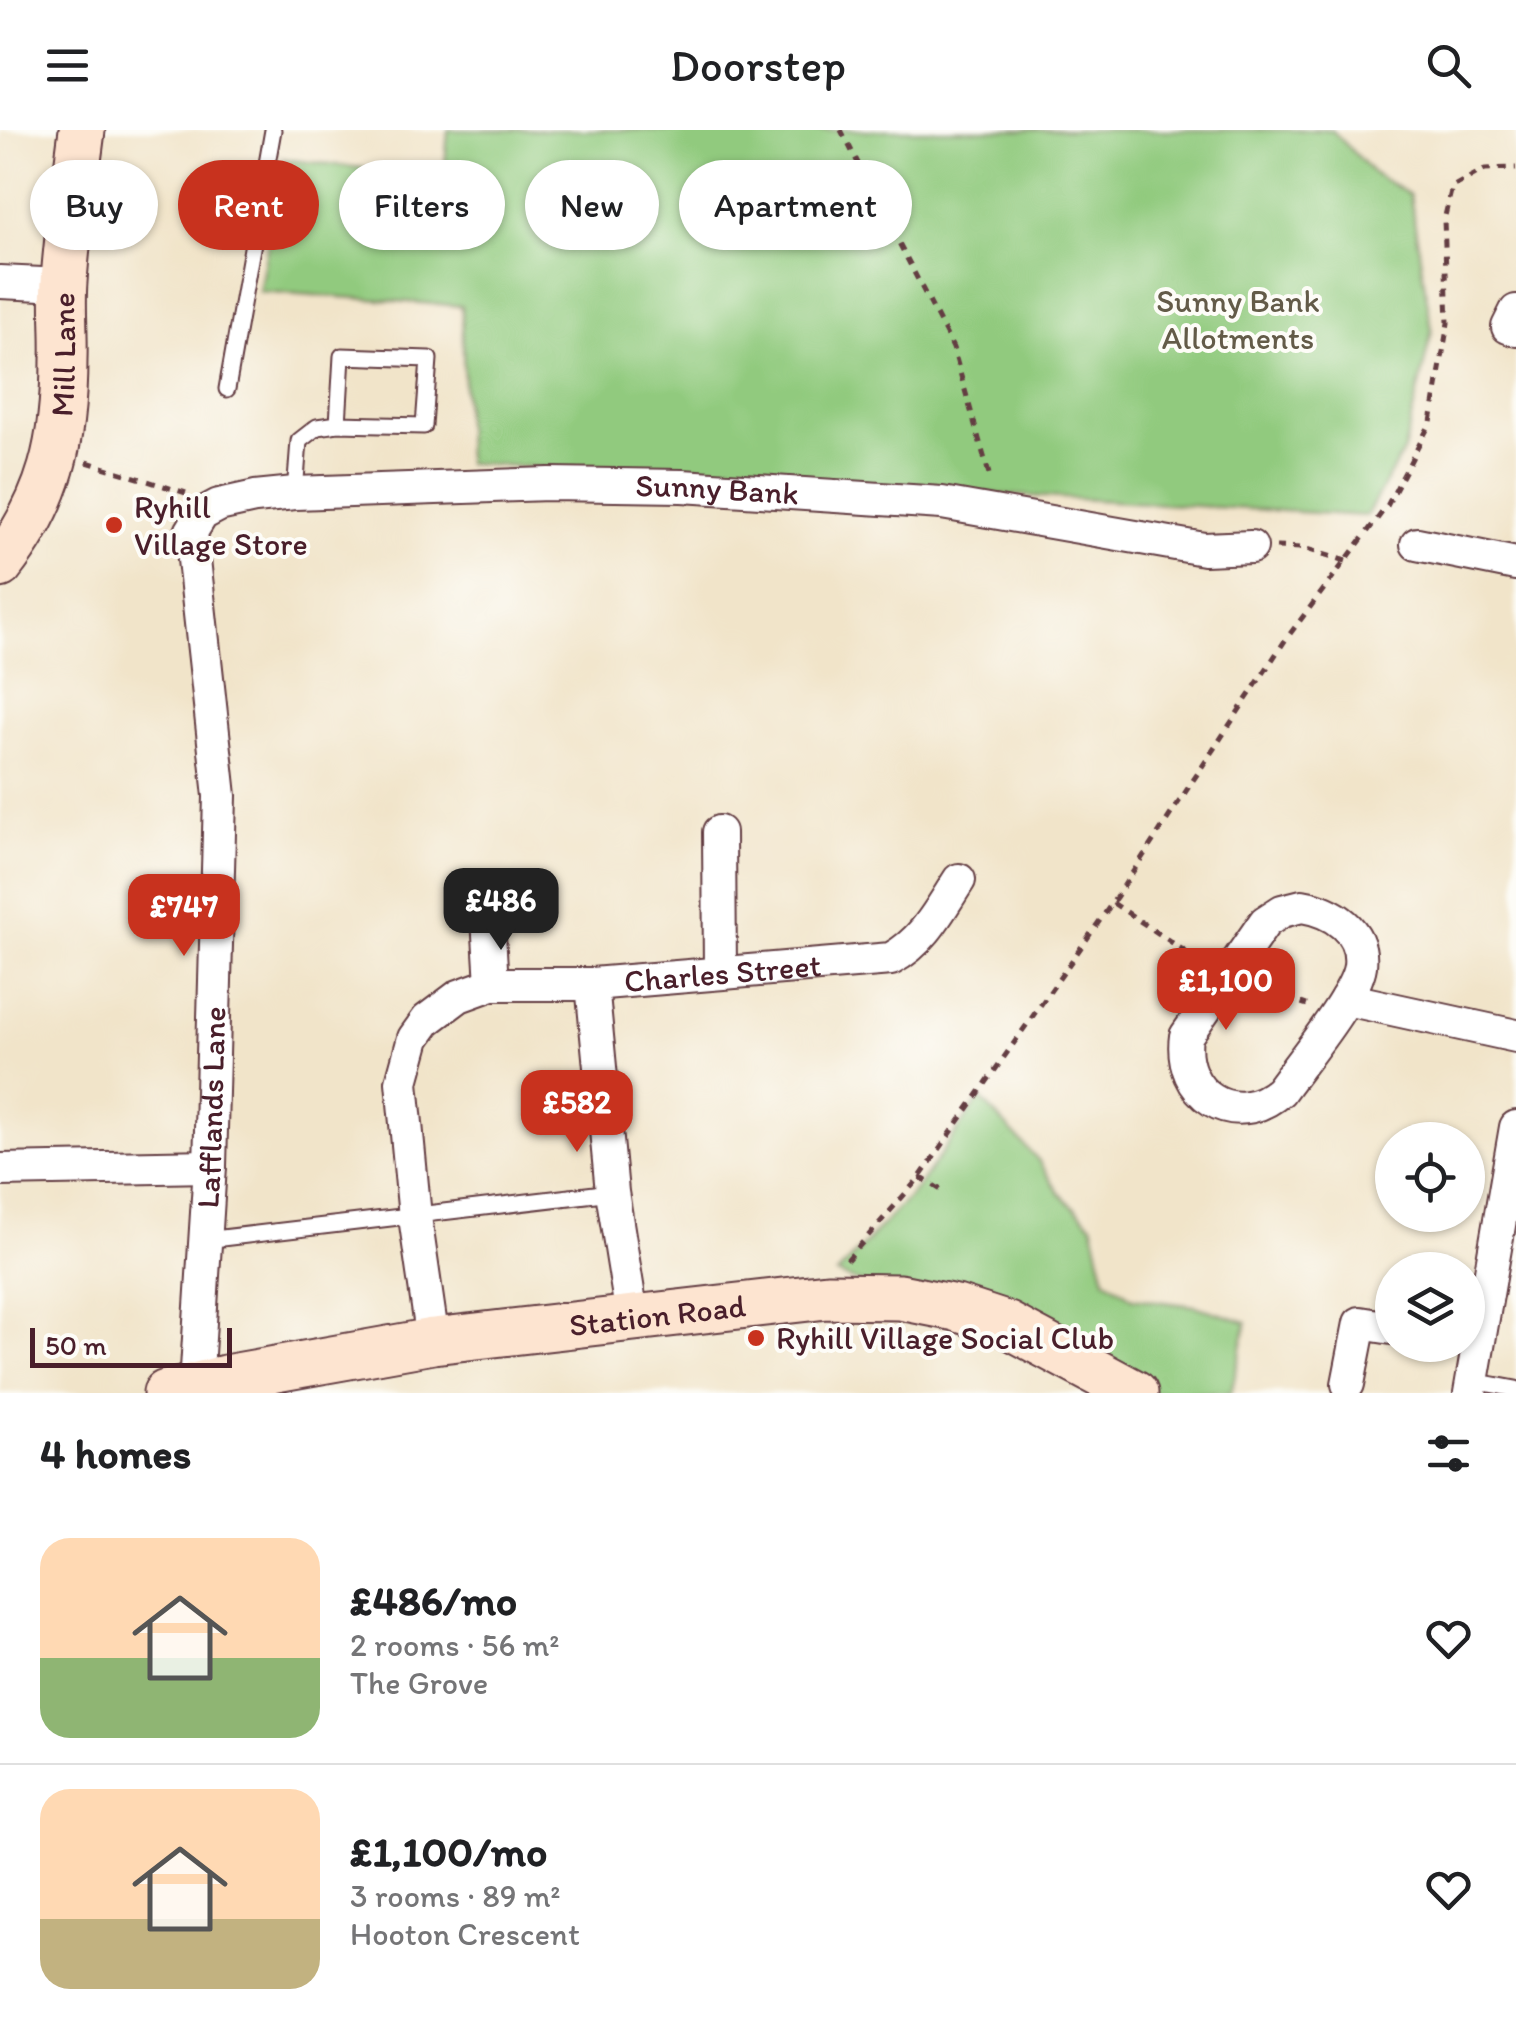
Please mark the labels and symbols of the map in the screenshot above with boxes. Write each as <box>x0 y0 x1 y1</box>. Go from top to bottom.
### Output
park label: Sunny Bank Allotments <box>1156 282 1320 357</box>
street label: Mill Lane <box>42 292 83 418</box>
street label: Sunny Bank <box>635 466 800 513</box>
place label: Ryhill Village Store <box>134 488 308 563</box>
marker: Ryhill Village Store <box>103 514 125 536</box>
pin: £486 <box>442 868 560 953</box>
pin: £747 <box>125 874 243 959</box>
street label: Charles Street <box>623 946 823 1000</box>
pin: £1,100 <box>1145 948 1307 1033</box>
street label: Lafflands Lane <box>188 1006 233 1210</box>
pin: £582 <box>518 1070 636 1155</box>
street label: Station Road <box>567 1286 748 1344</box>
place label: Ryhill Village Social Club <box>776 1319 1114 1357</box>
scale bar <box>30 1323 232 1368</box>
marker: Ryhill Village Social Club <box>745 1327 767 1349</box>

